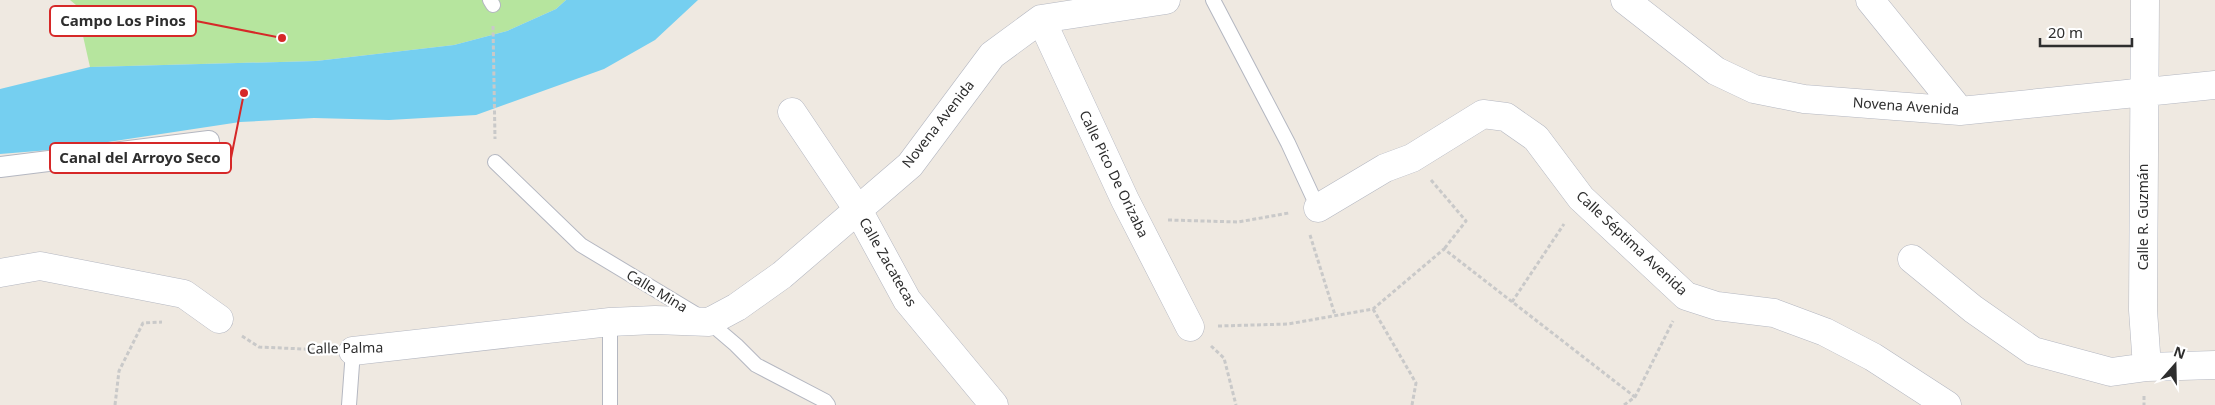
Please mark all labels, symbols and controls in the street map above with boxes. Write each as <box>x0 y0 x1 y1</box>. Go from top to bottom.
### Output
callout: Campo Los Pinos <box>50 6 196 36</box>
text: Campo Los Pinos <box>60 10 186 30</box>
scale bar <box>2040 15 2132 47</box>
text: 20 m <box>2048 22 2083 42</box>
street label: Novena Avenida <box>897 76 978 172</box>
street label: Novena Avenida <box>1852 92 1960 119</box>
street label: Calle Pico De Orizaba <box>1075 107 1154 241</box>
callout: Canal del Arroyo Seco <box>50 143 231 173</box>
text: Canal del Arroyo Seco <box>59 147 221 167</box>
street label: Calle R. Guzmán <box>2133 164 2152 270</box>
street label: Calle Séptima Avenida <box>1573 186 1692 299</box>
street label: Calle Zacatecas <box>855 214 922 310</box>
street label: Calle Mina <box>623 265 691 316</box>
street label: Calle Palma <box>307 337 383 358</box>
north arrow <box>2150 340 2200 390</box>
text: N <box>2171 341 2188 363</box>

